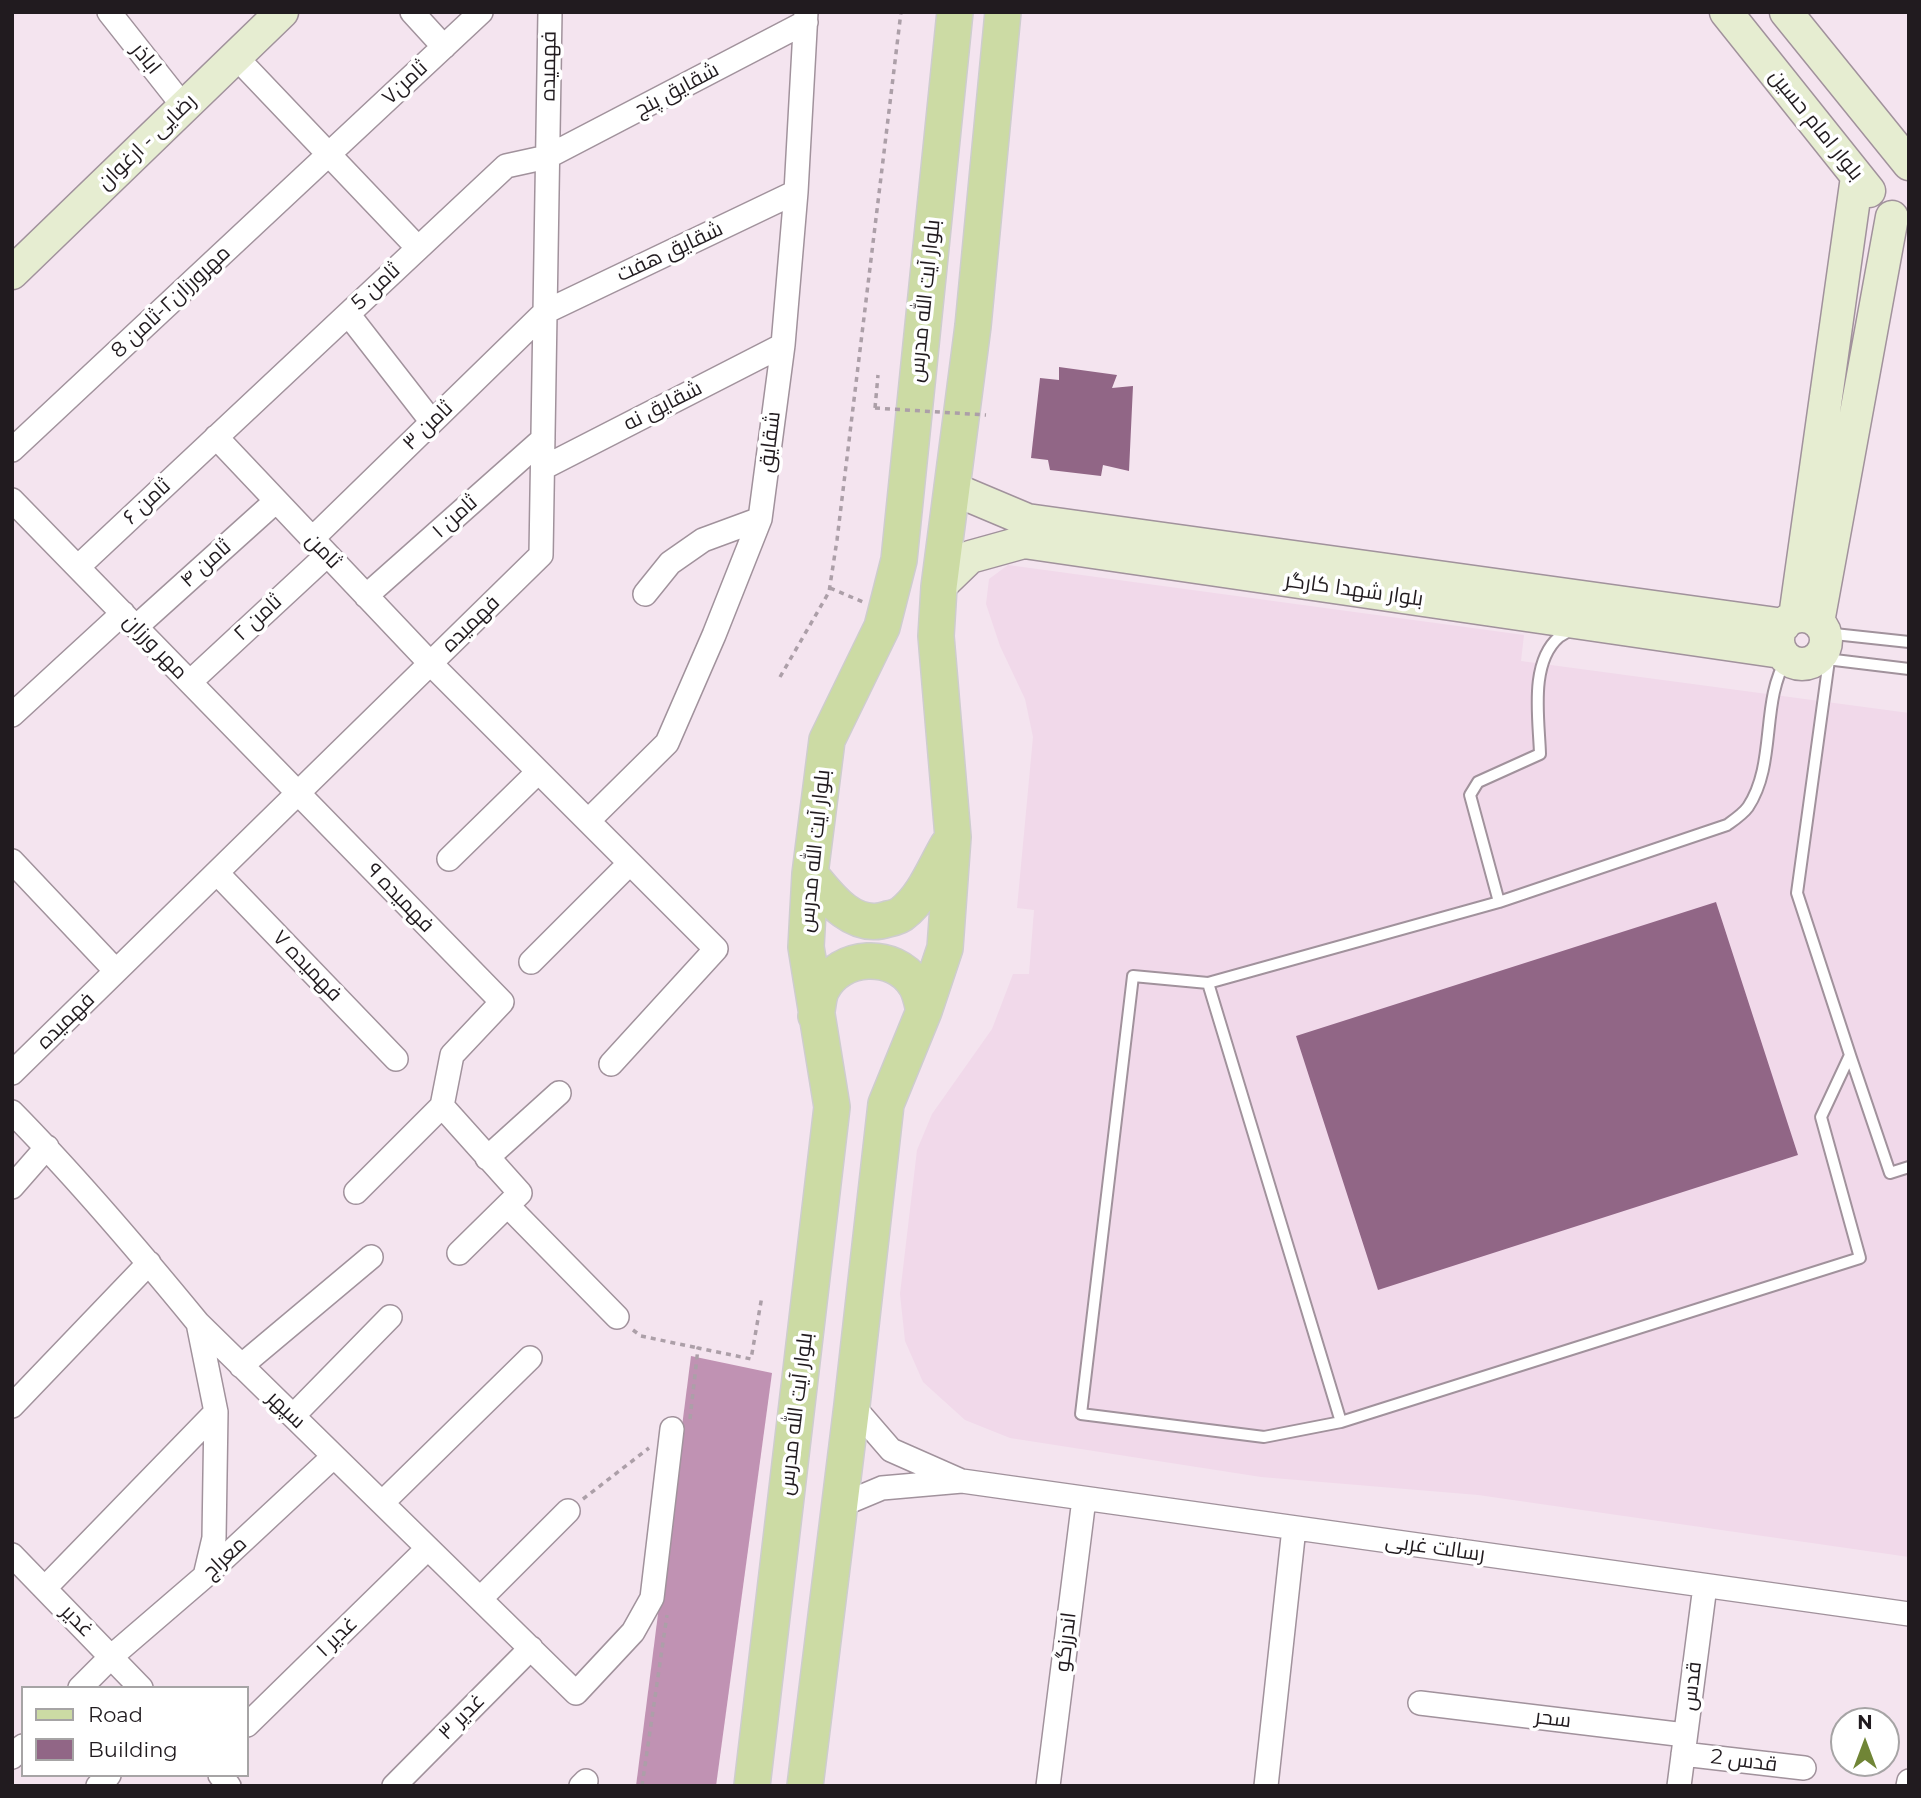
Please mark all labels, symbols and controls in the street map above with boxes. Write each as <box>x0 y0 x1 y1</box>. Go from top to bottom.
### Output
street label: فهمیده <box>536 31 562 101</box>
street label: اباذر <box>126 38 166 80</box>
street label: ثامن۷ <box>377 56 433 110</box>
street label: شقایق پنج <box>631 57 723 123</box>
street label: بلوار امام حسین <box>1764 64 1868 186</box>
street label: رضایی - ارغوان <box>92 89 202 195</box>
street label: شقایق هفت <box>613 216 727 288</box>
street label: بلوار آیت الله مدرس <box>904 218 946 384</box>
street label: مهرورزان۲-ثامن 8 <box>106 240 236 364</box>
street label: ثامن 5 <box>346 258 406 316</box>
street label: شقایق نه <box>620 376 706 436</box>
street label: ثامن ۳ <box>398 396 458 456</box>
street label: شقایق <box>754 410 786 474</box>
street label: ثامن ۶ <box>118 474 176 530</box>
street label: ثامن ۱ <box>427 490 483 544</box>
street label: ثامن <box>300 528 346 574</box>
street label: ثامن ۴ <box>175 535 237 593</box>
street label: بلوار شهدا کارگر <box>1283 568 1425 612</box>
street label: ثامن ۲ <box>229 590 287 646</box>
street label: فهمیده <box>437 590 505 658</box>
street label: مهر ورزان <box>118 609 192 685</box>
street label: بلوار آیت الله مدرس <box>794 768 836 934</box>
street label: فهمیده ۹ <box>361 858 439 938</box>
street label: فهمیده ۷ <box>267 925 347 1007</box>
street label: فهمیده <box>32 987 100 1055</box>
street label: بلوار آیت الله مدرس <box>774 1331 818 1497</box>
street label: سپهر <box>262 1386 310 1434</box>
street label: رسالت غربی <box>1384 1529 1486 1567</box>
street label: معراج <box>198 1531 252 1585</box>
street label: غدیر <box>56 1600 98 1642</box>
street label: غدیر ۱ <box>311 1611 363 1663</box>
street label: اندرزگو <box>1050 1611 1082 1673</box>
street label: قدس <box>1676 1660 1708 1712</box>
legend <box>21 1686 248 1777</box>
street label: غدیر ۳ <box>434 1689 490 1745</box>
text: Road <box>88 1702 143 1727</box>
street label: سحر <box>1533 1704 1573 1734</box>
north arrow <box>1830 1707 1900 1777</box>
text: N <box>1857 1711 1873 1734</box>
text: Building <box>88 1737 178 1762</box>
street label: قدس 2 <box>1709 1744 1779 1778</box>

